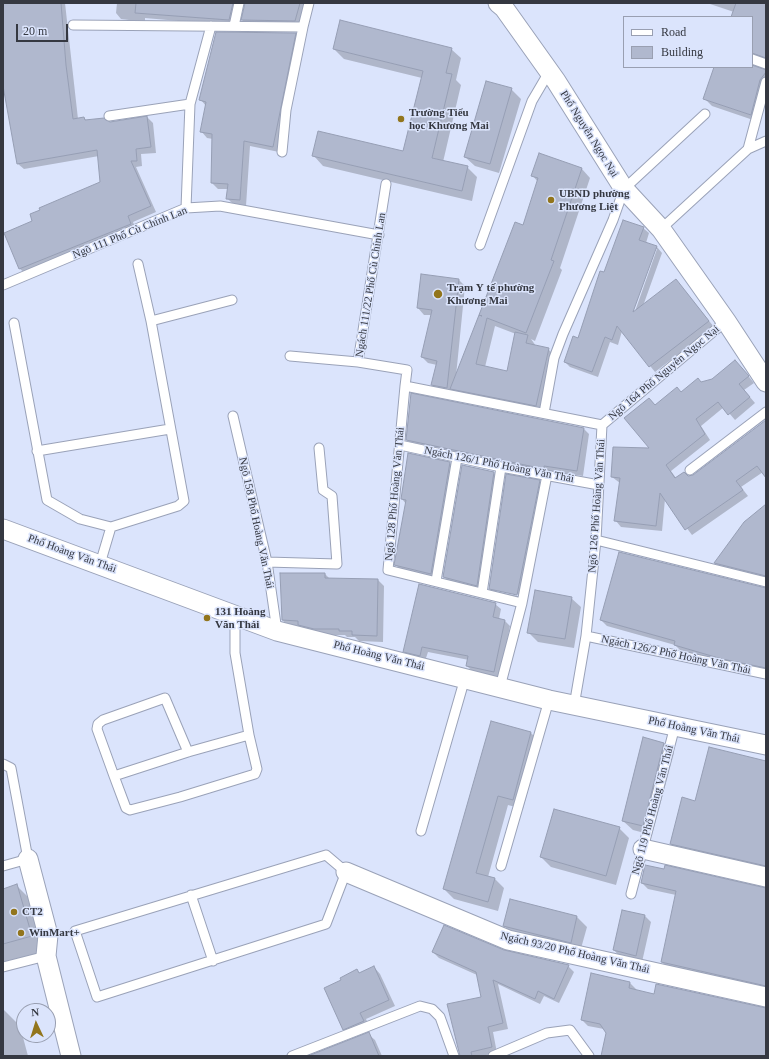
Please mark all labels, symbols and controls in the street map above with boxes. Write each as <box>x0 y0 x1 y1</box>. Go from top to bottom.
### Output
scale bar <box>18 16 70 42</box>
legend <box>623 16 753 68</box>
text: 20 m <box>23 24 47 38</box>
text: Road <box>661 25 686 39</box>
text: Building <box>661 45 703 59</box>
street label: Phố Nguyễn Ngọc Nại <box>557 88 621 180</box>
place label: Trường Tiểu học Khương Mai <box>409 106 489 132</box>
marker: Trường Tiểu học Khương Mai <box>396 114 406 124</box>
place label: UBND phường Phương Liệt <box>559 187 629 213</box>
marker: UBND phường Phương Liệt <box>546 195 556 205</box>
street label: Ngõ 111 Phố Cù Chính Lan <box>71 204 189 262</box>
street label: Ngách 111/22 Phố Cù Chính Lan <box>353 212 389 358</box>
place label: Trạm Y tế phường Khương Mai <box>447 281 534 307</box>
marker: Trạm Y tế phường Khương Mai <box>432 288 444 300</box>
street label: Ngõ 164 Phố Nguyễn Ngọc Nại <box>606 323 722 423</box>
street label: Ngõ 128 Phố Hoàng Văn Thái <box>383 427 407 561</box>
street label: Ngõ 126 Phố Hoàng Văn Thái <box>586 439 608 573</box>
street label: Ngách 126/1 Phố Hoàng Văn Thái <box>423 444 575 486</box>
street label: Ngõ 158 Phố Hoàng Văn Thái <box>236 456 276 590</box>
street label: Phố Hoàng Văn Thái <box>26 532 118 576</box>
place label: 131 Hoàng Văn Thái <box>215 605 265 631</box>
marker: 131 Hoàng Văn Thái <box>202 613 212 623</box>
street label: Ngách 126/2 Phố Hoàng Văn Thái <box>600 633 752 677</box>
street label: Phố Hoàng Văn Thái <box>332 638 426 674</box>
street label: Phố Hoàng Văn Thái <box>647 714 741 746</box>
street label: Ngõ 119 Phố Hoàng Văn Thái <box>629 744 677 876</box>
place label: CT2 <box>22 905 43 919</box>
marker: CT2 <box>9 907 19 917</box>
place label: WinMart+ <box>29 926 80 940</box>
marker: WinMart+ <box>16 928 26 938</box>
street label: Ngách 93/20 Phố Hoàng Văn Thái <box>499 929 651 977</box>
north arrow <box>16 1003 56 1043</box>
text: N <box>31 1006 40 1018</box>

